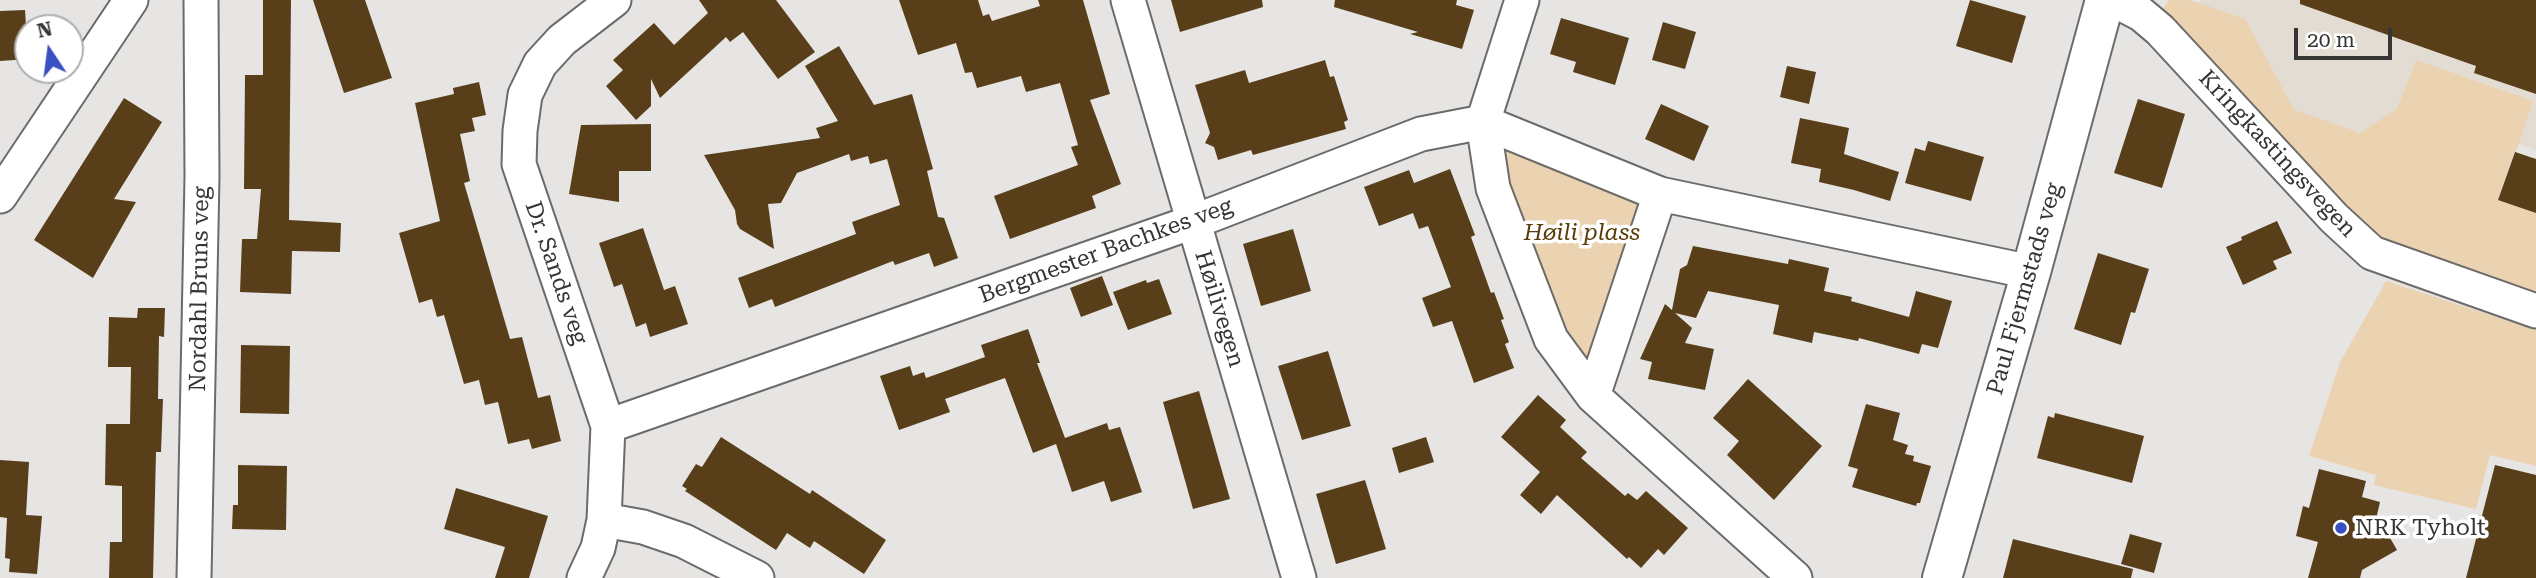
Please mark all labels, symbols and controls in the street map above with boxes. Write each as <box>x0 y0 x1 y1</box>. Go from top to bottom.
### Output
north arrow <box>14 14 84 84</box>
scale bar <box>2298 14 2396 58</box>
text: N <box>35 17 54 43</box>
text: 20 m <box>2307 28 2355 52</box>
street label: Kringkastingsvegen <box>2192 65 2362 243</box>
street label: Paul Fjermstads veg <box>1982 180 2068 398</box>
street label: Nordahl Bruns veg <box>184 186 216 392</box>
street label: Bergmester Bachkes veg <box>976 192 1236 310</box>
street label: Dr. Sands veg <box>519 198 593 348</box>
park label: Høili plass <box>1524 219 1640 247</box>
street label: Høilivegen <box>1188 247 1250 371</box>
place label: NRK Tyholt <box>2355 514 2486 542</box>
marker: NRK Tyholt <box>2333 520 2349 536</box>

